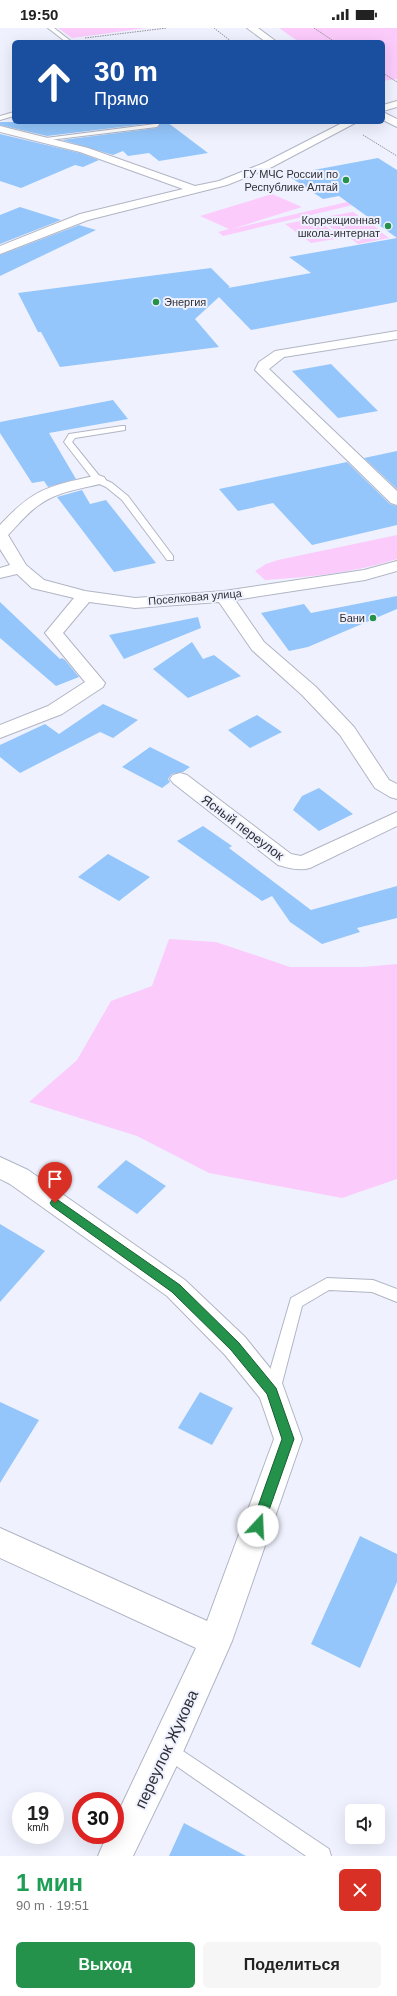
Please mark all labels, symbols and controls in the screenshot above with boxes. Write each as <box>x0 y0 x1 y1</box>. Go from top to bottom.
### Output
text: 19:50 <box>20 6 58 23</box>
icon: ahead <box>28 56 80 108</box>
text: 30 m <box>94 56 158 87</box>
text: Прямо <box>94 89 149 109</box>
place label: ГУ МЧС России по Республике Алтай <box>243 168 338 193</box>
marker: ГУ МЧС России по Республике Алтай <box>341 175 351 185</box>
place label: Коррекционная школа-интернат <box>298 214 380 239</box>
marker: Коррекционная школа-интернат <box>383 221 393 231</box>
place label: Энергия <box>164 296 206 308</box>
marker: Энергия <box>151 297 161 307</box>
street label: Поселковая улица <box>148 587 243 607</box>
place label: Бани <box>339 612 365 624</box>
marker: Бани <box>368 613 378 623</box>
street label: Ясный переулок <box>199 792 287 863</box>
pin <box>38 1162 72 1203</box>
icon: arrive <box>44 1168 66 1190</box>
position arrow <box>237 1505 279 1547</box>
street label: переулок Жукова <box>132 1687 201 1811</box>
speed limit sign: 30 <box>72 1792 124 1844</box>
text: 19 <box>27 1802 49 1824</box>
map controls <box>345 1804 385 1844</box>
button: sound <box>345 1804 385 1844</box>
text: km/h <box>27 1822 49 1833</box>
text: 1 мин <box>16 1869 83 1896</box>
button: close <box>339 1869 381 1911</box>
text: 90 m · 19:51 <box>16 1898 89 1913</box>
button: Выход <box>16 1942 195 1988</box>
button: Поделиться <box>203 1942 381 1988</box>

